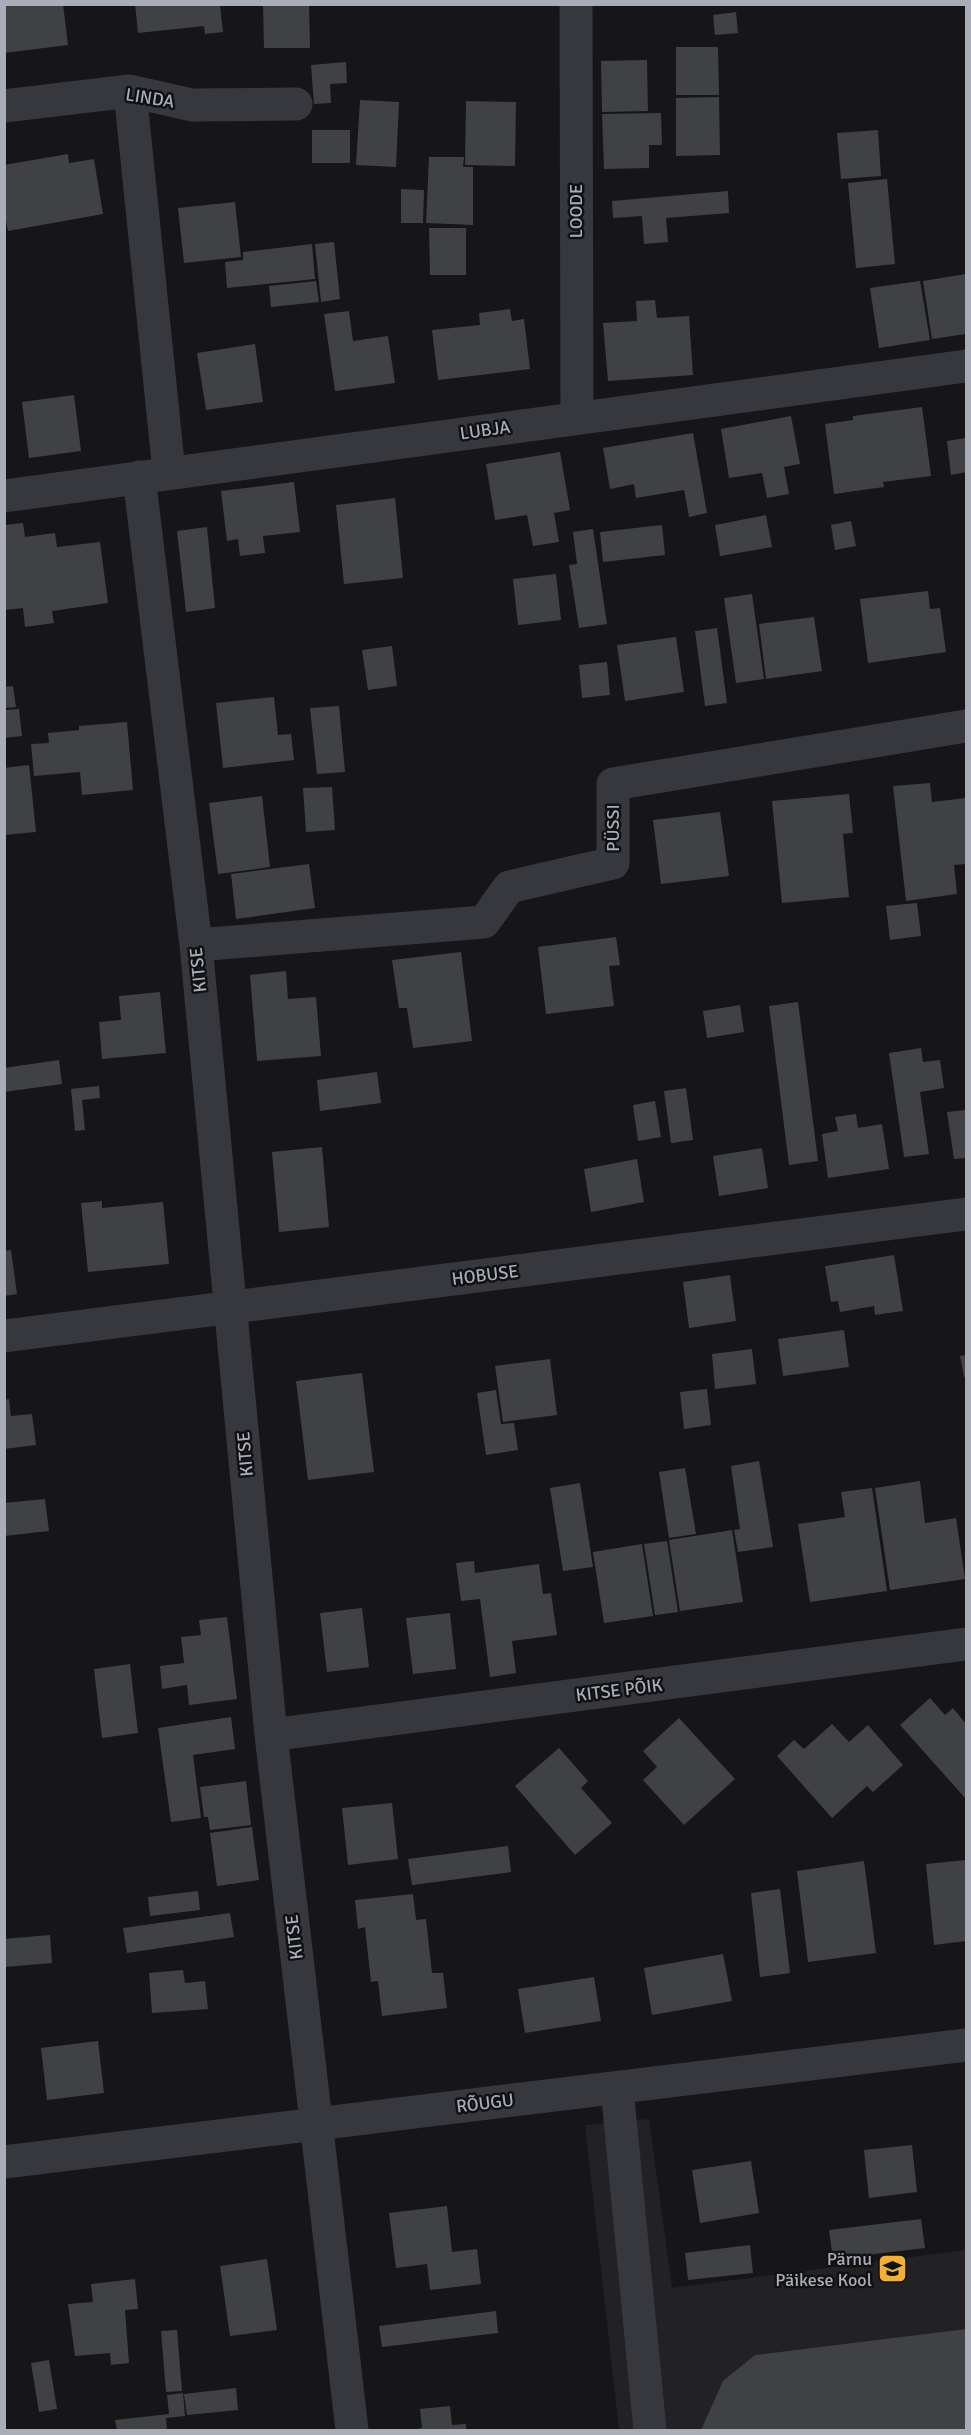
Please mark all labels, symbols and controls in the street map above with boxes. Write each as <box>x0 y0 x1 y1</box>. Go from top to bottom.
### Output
street label: LINDA <box>124 83 176 113</box>
street label: LOODE <box>565 184 587 238</box>
street label: LUBJA <box>458 416 512 444</box>
street label: PÜSSI <box>602 804 624 852</box>
street label: KITSE <box>185 946 211 994</box>
street label: HOBUSE <box>450 1260 520 1290</box>
street label: KITSE <box>232 1431 258 1477</box>
street label: KITSE PÕIK <box>574 1674 664 1706</box>
street label: KITSE <box>280 1913 308 1961</box>
street label: RÕUGU <box>455 2089 515 2117</box>
place label: Pärnu Päikese Kool <box>775 2248 872 2291</box>
school or university icon: Pärnu Päikese Kool <box>877 2253 909 2285</box>

